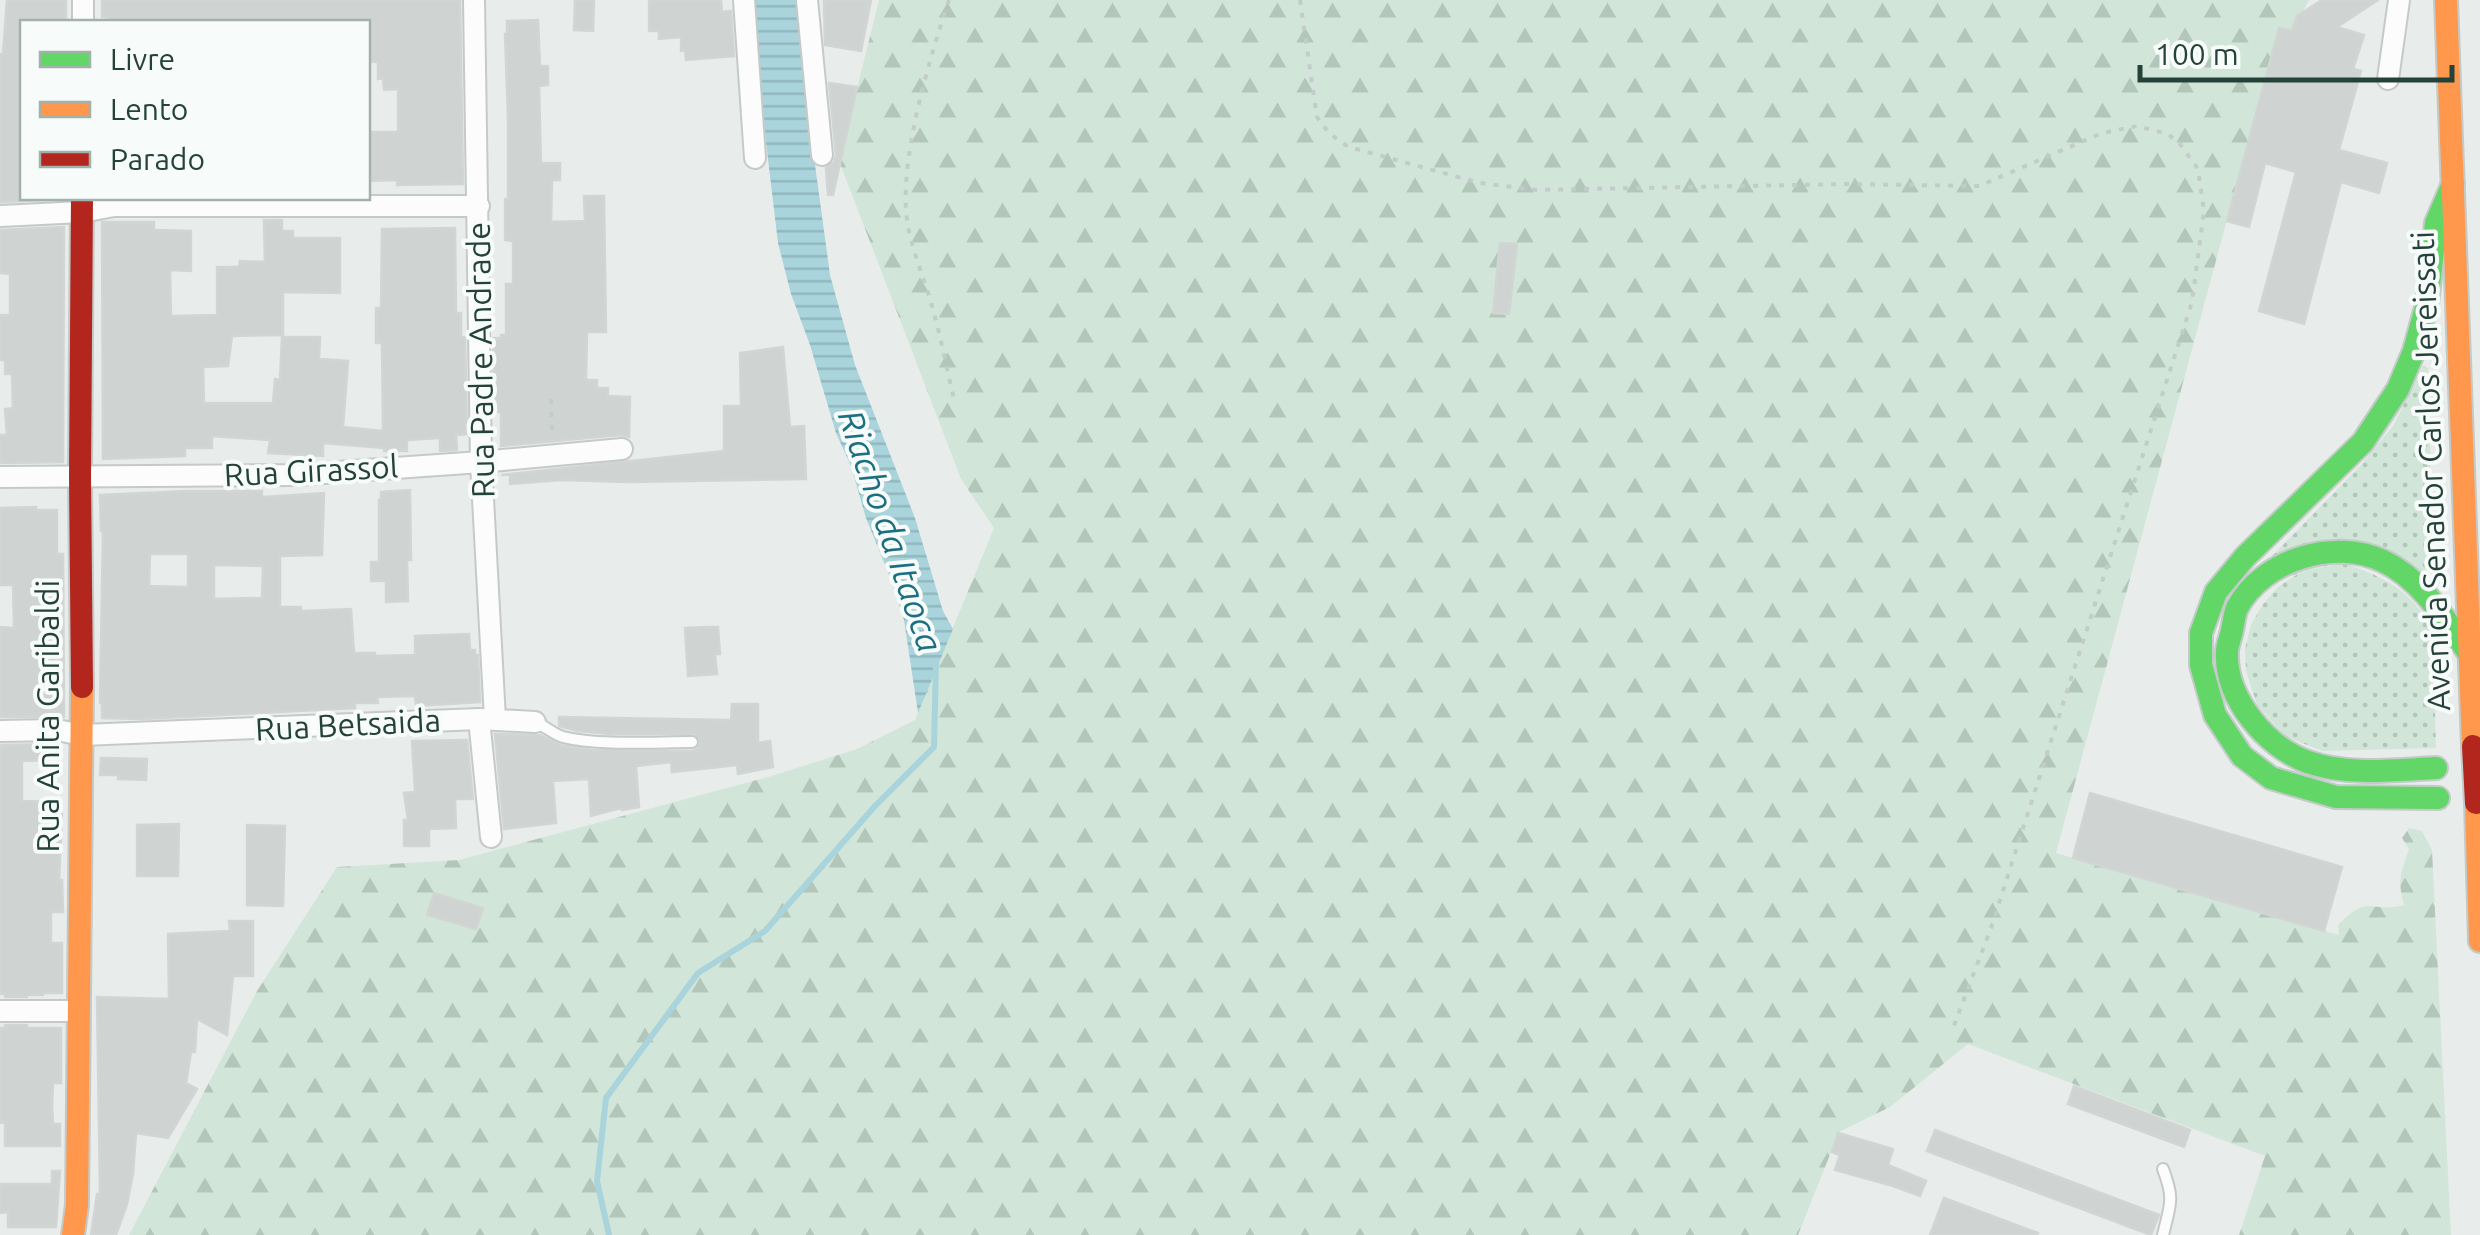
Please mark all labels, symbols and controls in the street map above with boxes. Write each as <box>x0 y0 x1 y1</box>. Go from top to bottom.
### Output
legend <box>20 20 370 200</box>
scale bar <box>2140 20 2452 82</box>
text: 100 m <box>2155 37 2239 71</box>
text: Livre <box>110 42 175 76</box>
text: Lento <box>110 92 188 126</box>
text: Parado <box>110 142 205 176</box>
street label: Rua Padre Andrade <box>460 222 500 498</box>
street label: Avenida Senador Carlos Jereissati <box>2404 230 2456 712</box>
water label: Riacho da Itaoca <box>831 404 951 657</box>
street label: Rua Girassol <box>223 447 399 493</box>
street label: Rua Anita Garibaldi <box>29 580 65 852</box>
street label: Rua Betsaida <box>254 701 442 747</box>

